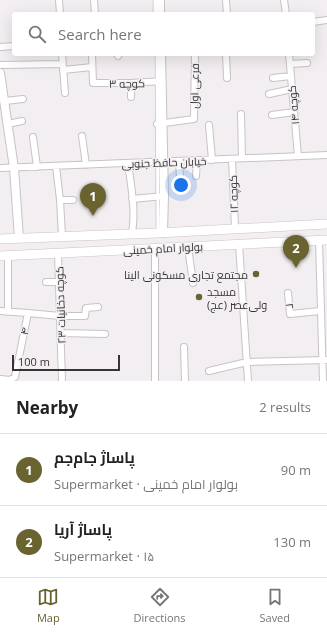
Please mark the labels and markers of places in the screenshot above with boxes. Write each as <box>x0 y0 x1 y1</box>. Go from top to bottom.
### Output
pin: 1 <box>80 183 106 216</box>
pin: 2 <box>283 235 309 268</box>
place label: مجتمع تجاری مسکونی الینا <box>124 267 248 283</box>
marker: مجتمع تجاری مسکونی الینا <box>251 269 261 279</box>
place label: مسجد ولی‌عصر (عج) <box>207 284 267 313</box>
marker: مسجد ولی‌عصر (عج) <box>194 292 204 302</box>

